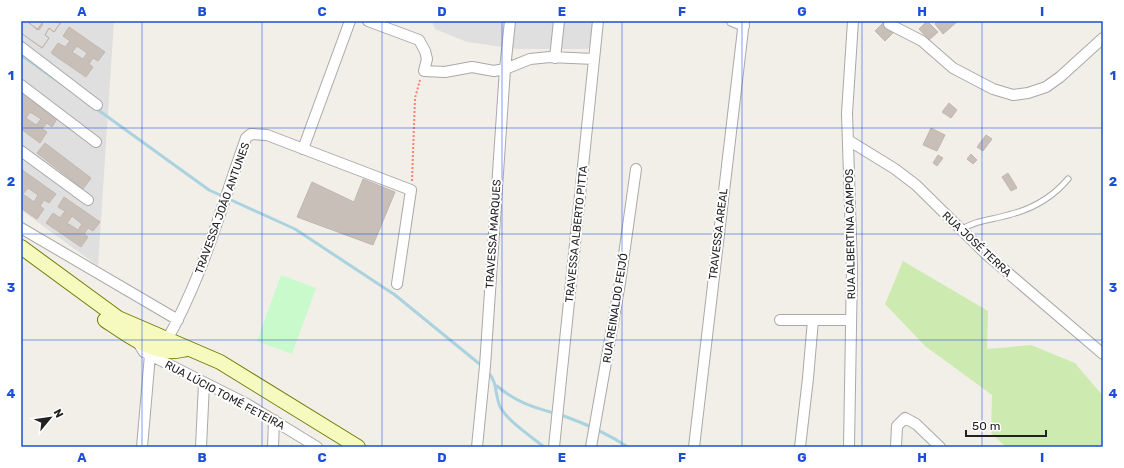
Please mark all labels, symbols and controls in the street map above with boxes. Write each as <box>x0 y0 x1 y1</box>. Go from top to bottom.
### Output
text: A <box>77 4 87 19</box>
text: B <box>197 4 207 19</box>
text: C <box>317 4 327 19</box>
text: D <box>437 4 447 19</box>
text: E <box>558 4 566 19</box>
text: F <box>678 4 686 19</box>
text: G <box>797 4 807 19</box>
text: H <box>917 4 927 19</box>
text: I <box>1040 4 1044 19</box>
text: 1 <box>8 68 14 83</box>
text: 1 <box>1110 68 1116 83</box>
street label: TRAVESSA JOÃO ANTUNES <box>193 140 252 276</box>
street label: TRAVESSA ALBERTO PITTA <box>563 164 590 303</box>
street label: RUA ALBERTINA CAMPOS <box>843 169 858 299</box>
text: 2 <box>7 174 15 189</box>
text: 2 <box>1109 174 1117 189</box>
street label: TRAVESSA MARQUES <box>483 179 504 289</box>
street label: TRAVESSA AREAL <box>706 188 731 281</box>
street label: RUA JOSÉ TERRA <box>939 209 1014 280</box>
street label: RUA REINALDO FEIJÓ <box>600 252 631 364</box>
text: 3 <box>7 280 16 295</box>
text: 3 <box>1109 280 1118 295</box>
street label: RUA LÚCIO TOMÉ FETEIRA <box>163 358 287 433</box>
text: 4 <box>7 386 16 401</box>
text: 4 <box>1109 386 1118 401</box>
north arrow <box>30 398 70 438</box>
text: N <box>51 407 66 420</box>
scale bar <box>966 412 1046 438</box>
text: 50 m <box>972 419 1000 433</box>
text: A <box>77 450 87 465</box>
text: B <box>197 450 207 465</box>
text: C <box>317 450 327 465</box>
text: D <box>437 450 447 465</box>
text: E <box>558 450 566 465</box>
text: F <box>678 450 686 465</box>
text: G <box>797 450 807 465</box>
text: H <box>917 450 927 465</box>
text: I <box>1040 450 1044 465</box>

